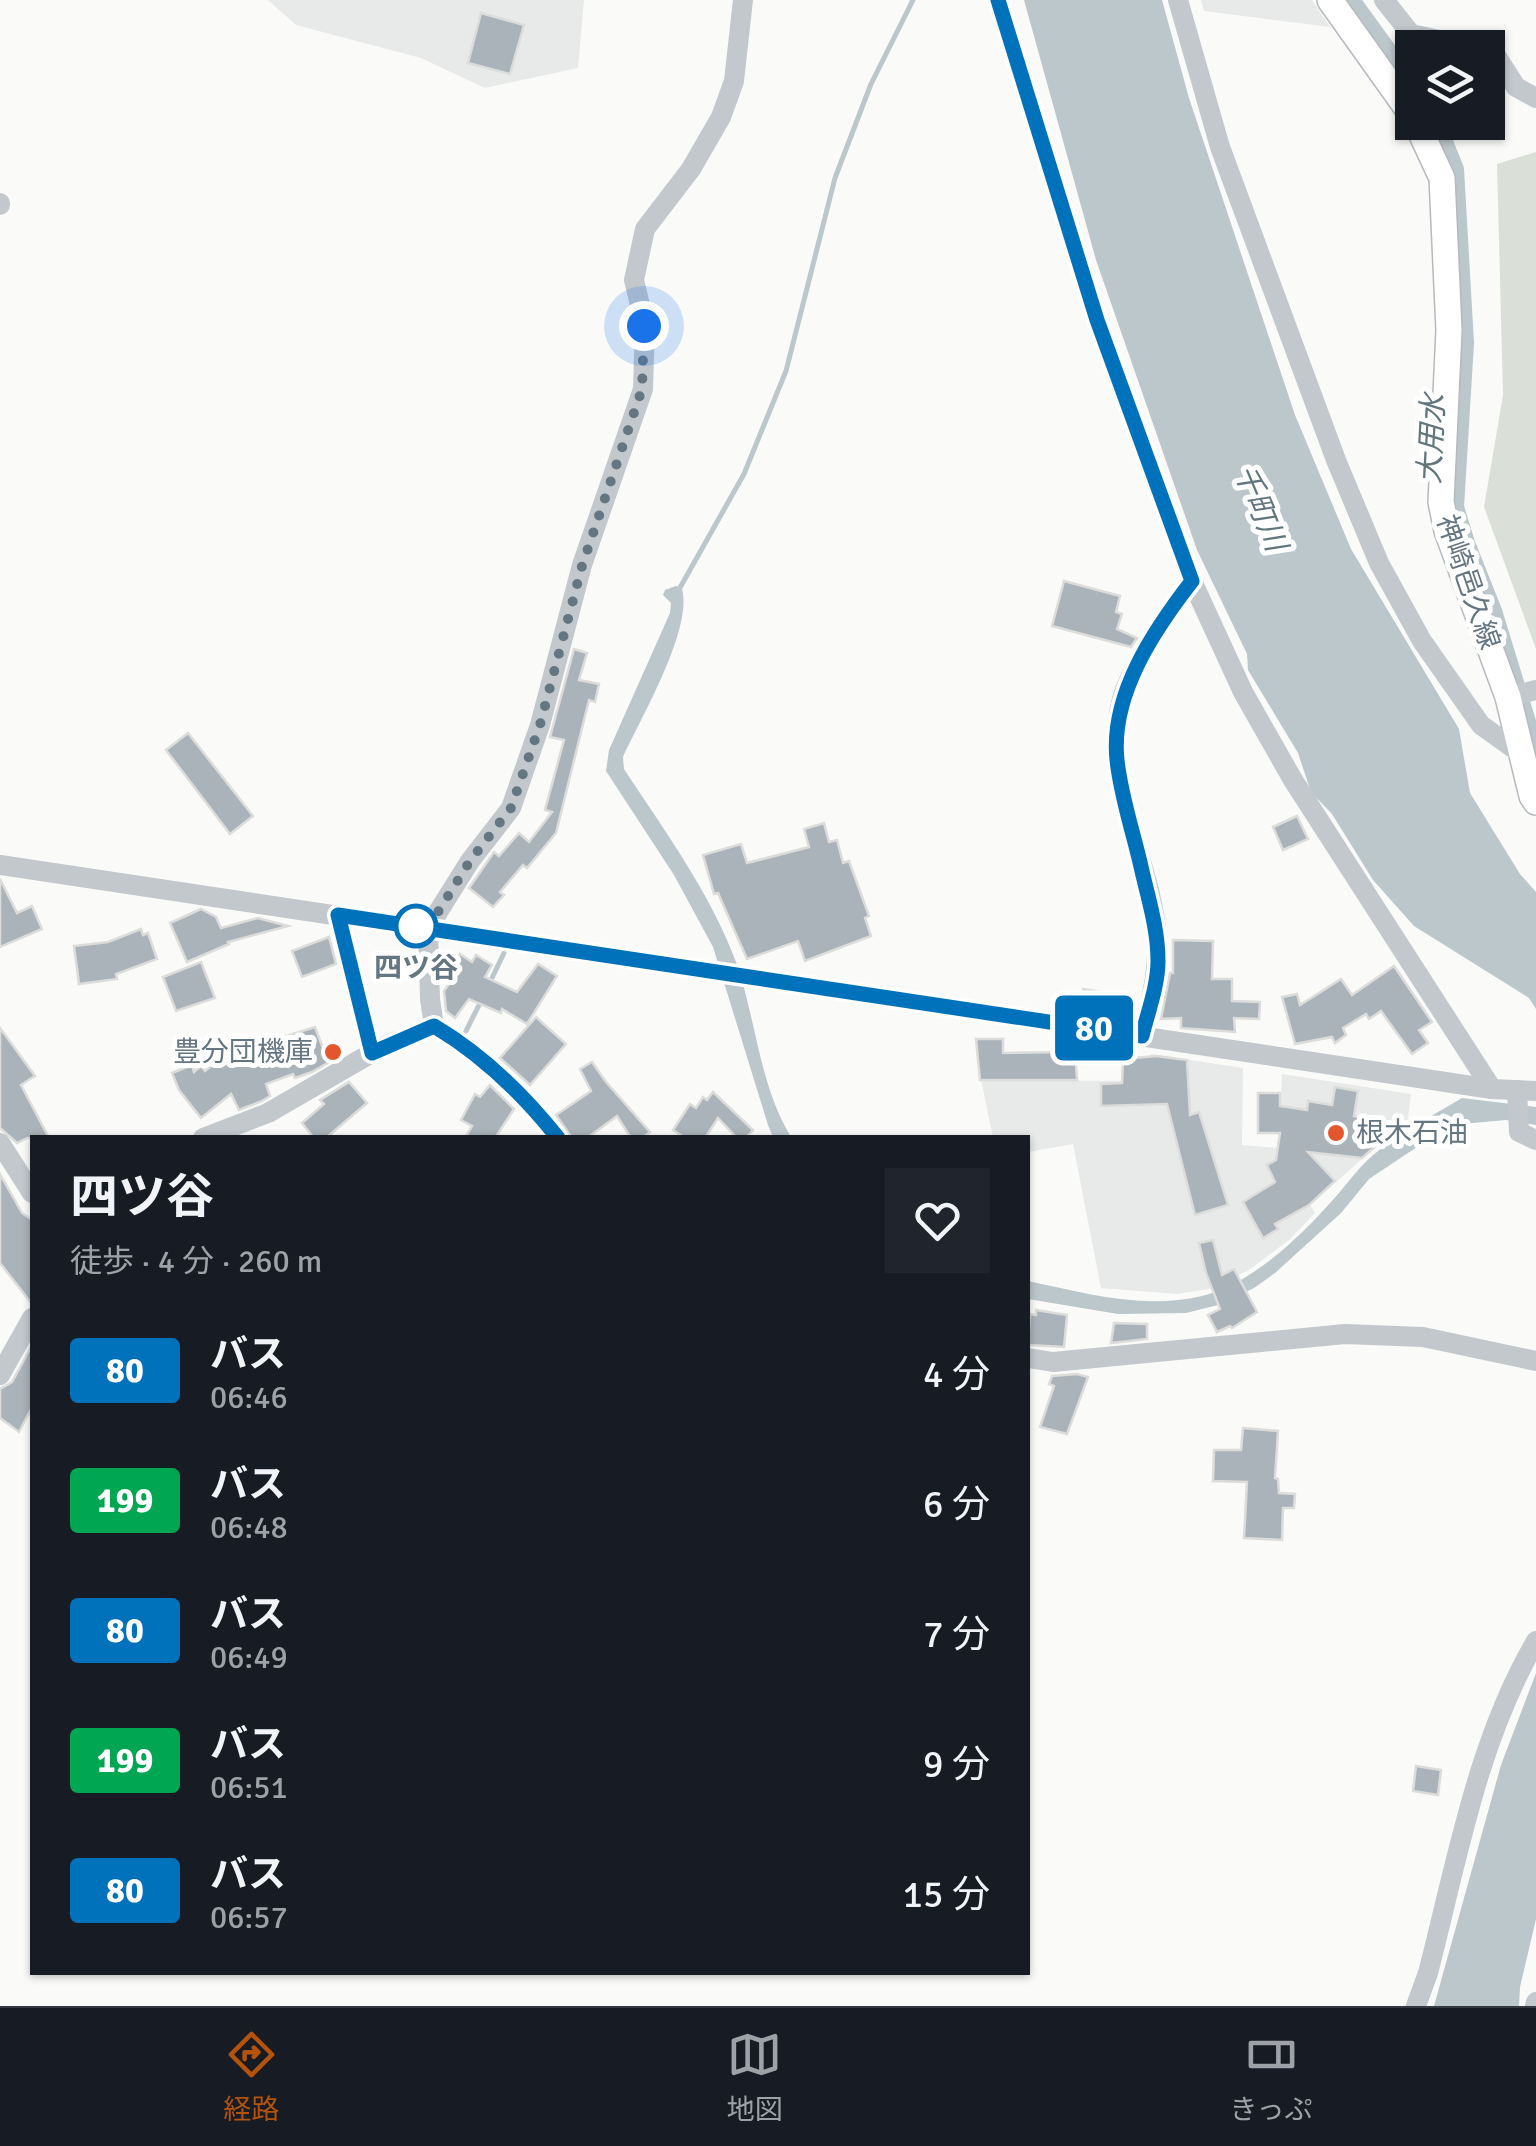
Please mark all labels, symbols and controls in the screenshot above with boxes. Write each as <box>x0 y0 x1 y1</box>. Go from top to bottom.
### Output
map controls <box>1395 30 1505 140</box>
button: layers <box>1395 30 1505 140</box>
your location <box>619 301 669 351</box>
water label: 大用水 <box>1411 390 1453 485</box>
water label: 千町川 <box>1225 459 1296 559</box>
street label: 神崎邑久線 <box>1429 510 1507 654</box>
marker: 四ツ谷 <box>395 905 437 947</box>
place label: 四ツ谷 <box>374 951 458 985</box>
line badge: 80 <box>1049 996 1139 1060</box>
text: 80 <box>1075 1007 1113 1050</box>
place label: 豊分団機庫 <box>173 1035 313 1069</box>
marker: 豊分団機庫 <box>322 1041 344 1063</box>
place label: 根木石油 <box>1356 1116 1468 1150</box>
marker: 根木石油 <box>1325 1122 1347 1144</box>
text: 四ツ谷 <box>70 1168 214 1227</box>
button: heart <box>885 1168 990 1273</box>
text: 徒歩 · 4 分 · 260 m <box>70 1242 322 1281</box>
text: バス <box>210 1331 286 1378</box>
text: 80 <box>106 1349 144 1392</box>
text: 4 分 <box>923 1351 990 1398</box>
text: 06:46 <box>210 1378 288 1417</box>
text: バス <box>210 1461 286 1508</box>
text: 199 <box>97 1479 153 1522</box>
text: 6 分 <box>923 1481 990 1528</box>
text: 06:48 <box>210 1508 288 1547</box>
text: バス <box>210 1591 286 1638</box>
text: 80 <box>106 1609 144 1652</box>
text: 7 分 <box>923 1611 990 1658</box>
text: 06:49 <box>210 1638 288 1677</box>
text: バス <box>210 1721 286 1768</box>
text: 199 <box>97 1739 153 1782</box>
text: 9 分 <box>923 1741 990 1788</box>
text: 06:51 <box>210 1768 288 1807</box>
text: バス <box>210 1851 286 1898</box>
text: 80 <box>106 1869 144 1912</box>
text: 15 分 <box>903 1871 990 1918</box>
text: 06:57 <box>210 1898 288 1937</box>
tab: 経路 <box>224 2027 280 2127</box>
tab: 地図 <box>727 2027 783 2127</box>
tab: きっぷ <box>1230 2027 1312 2127</box>

